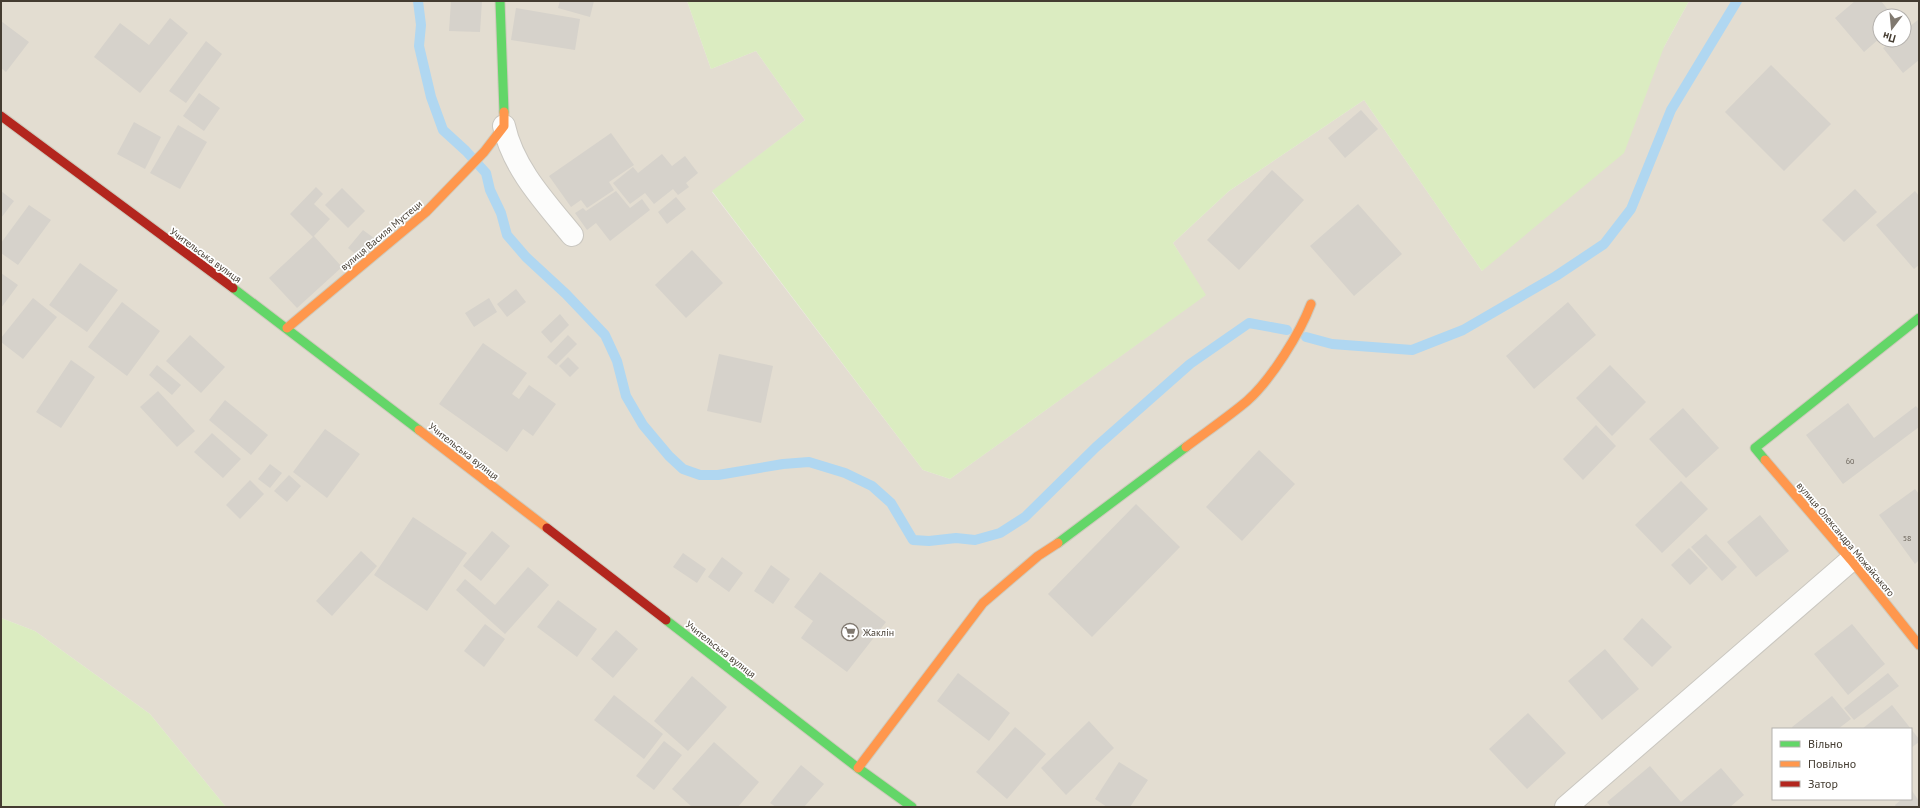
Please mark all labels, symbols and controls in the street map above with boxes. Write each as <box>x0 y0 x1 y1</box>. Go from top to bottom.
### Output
north arrow <box>1872 8 1912 48</box>
text: Пн <box>1881 29 1897 46</box>
street label: вулиця Василя Мустеци <box>338 197 425 273</box>
street label: Учительська вулиця <box>167 225 244 286</box>
street label: Учительська вулиця <box>426 420 502 483</box>
house number: 60 <box>1846 456 1855 466</box>
street label: вулиця Олександра Можайського <box>1794 479 1897 599</box>
house number: 58 <box>1903 533 1911 543</box>
street label: Учительська вулиця <box>683 618 759 681</box>
supermarket icon: Жаклін <box>840 622 860 642</box>
place label: Жаклін <box>862 626 894 639</box>
legend <box>1772 728 1912 800</box>
text: Вільно <box>1808 736 1843 751</box>
text: Повільно <box>1808 756 1856 771</box>
text: Затор <box>1808 776 1838 791</box>

